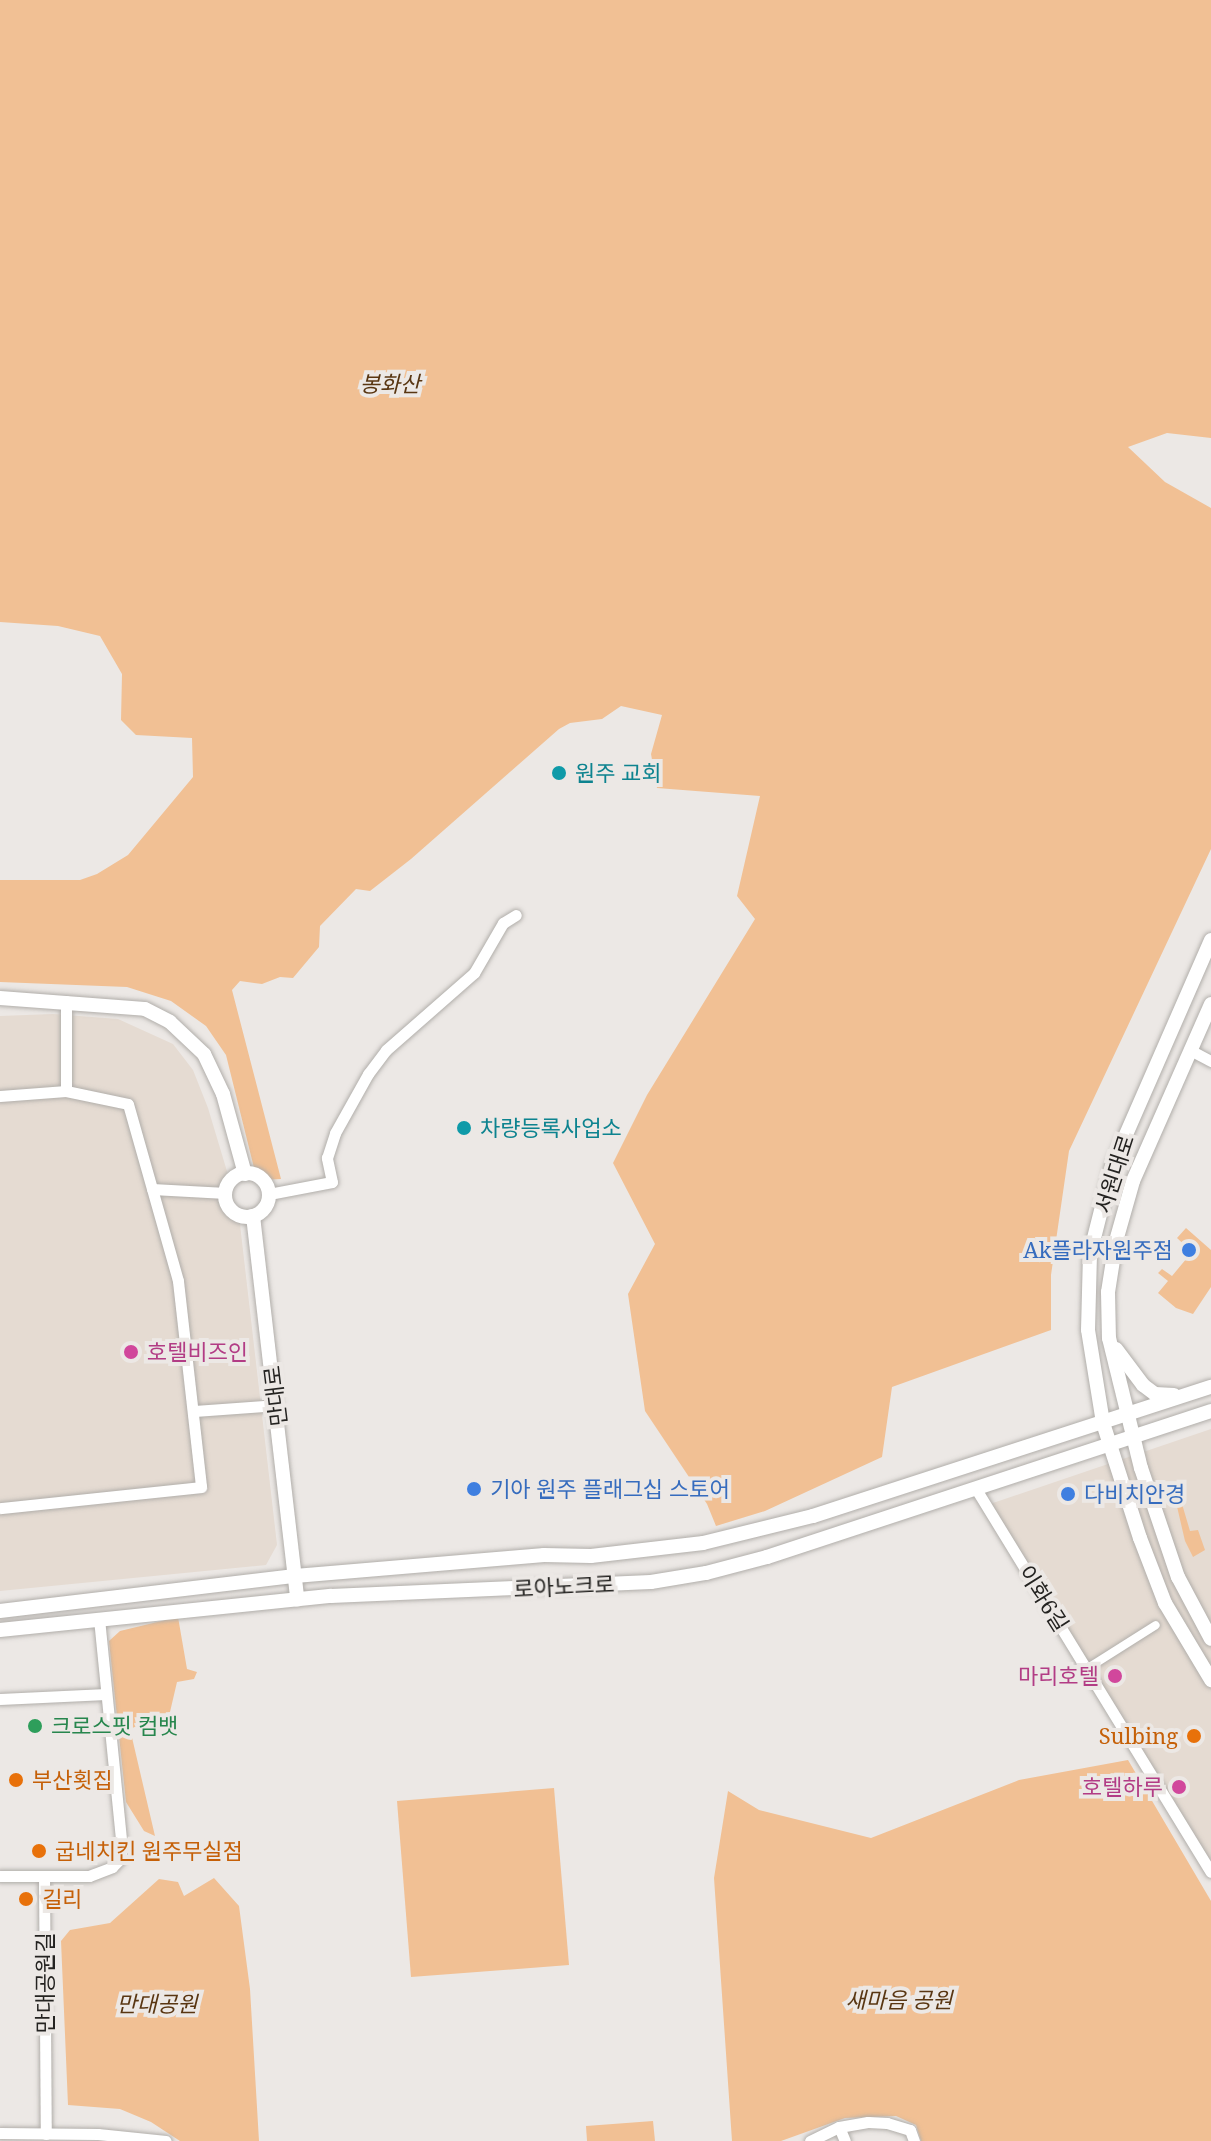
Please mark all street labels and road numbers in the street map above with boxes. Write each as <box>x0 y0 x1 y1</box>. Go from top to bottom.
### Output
street label: 서원대로 <box>1089 1131 1139 1217</box>
street label: 만대로 <box>258 1364 292 1428</box>
street label: 이화6길 <box>1013 1560 1075 1636</box>
street label: 로아노크로 <box>513 1570 615 1602</box>
street label: 만대공원길 <box>32 1932 58 2034</box>

